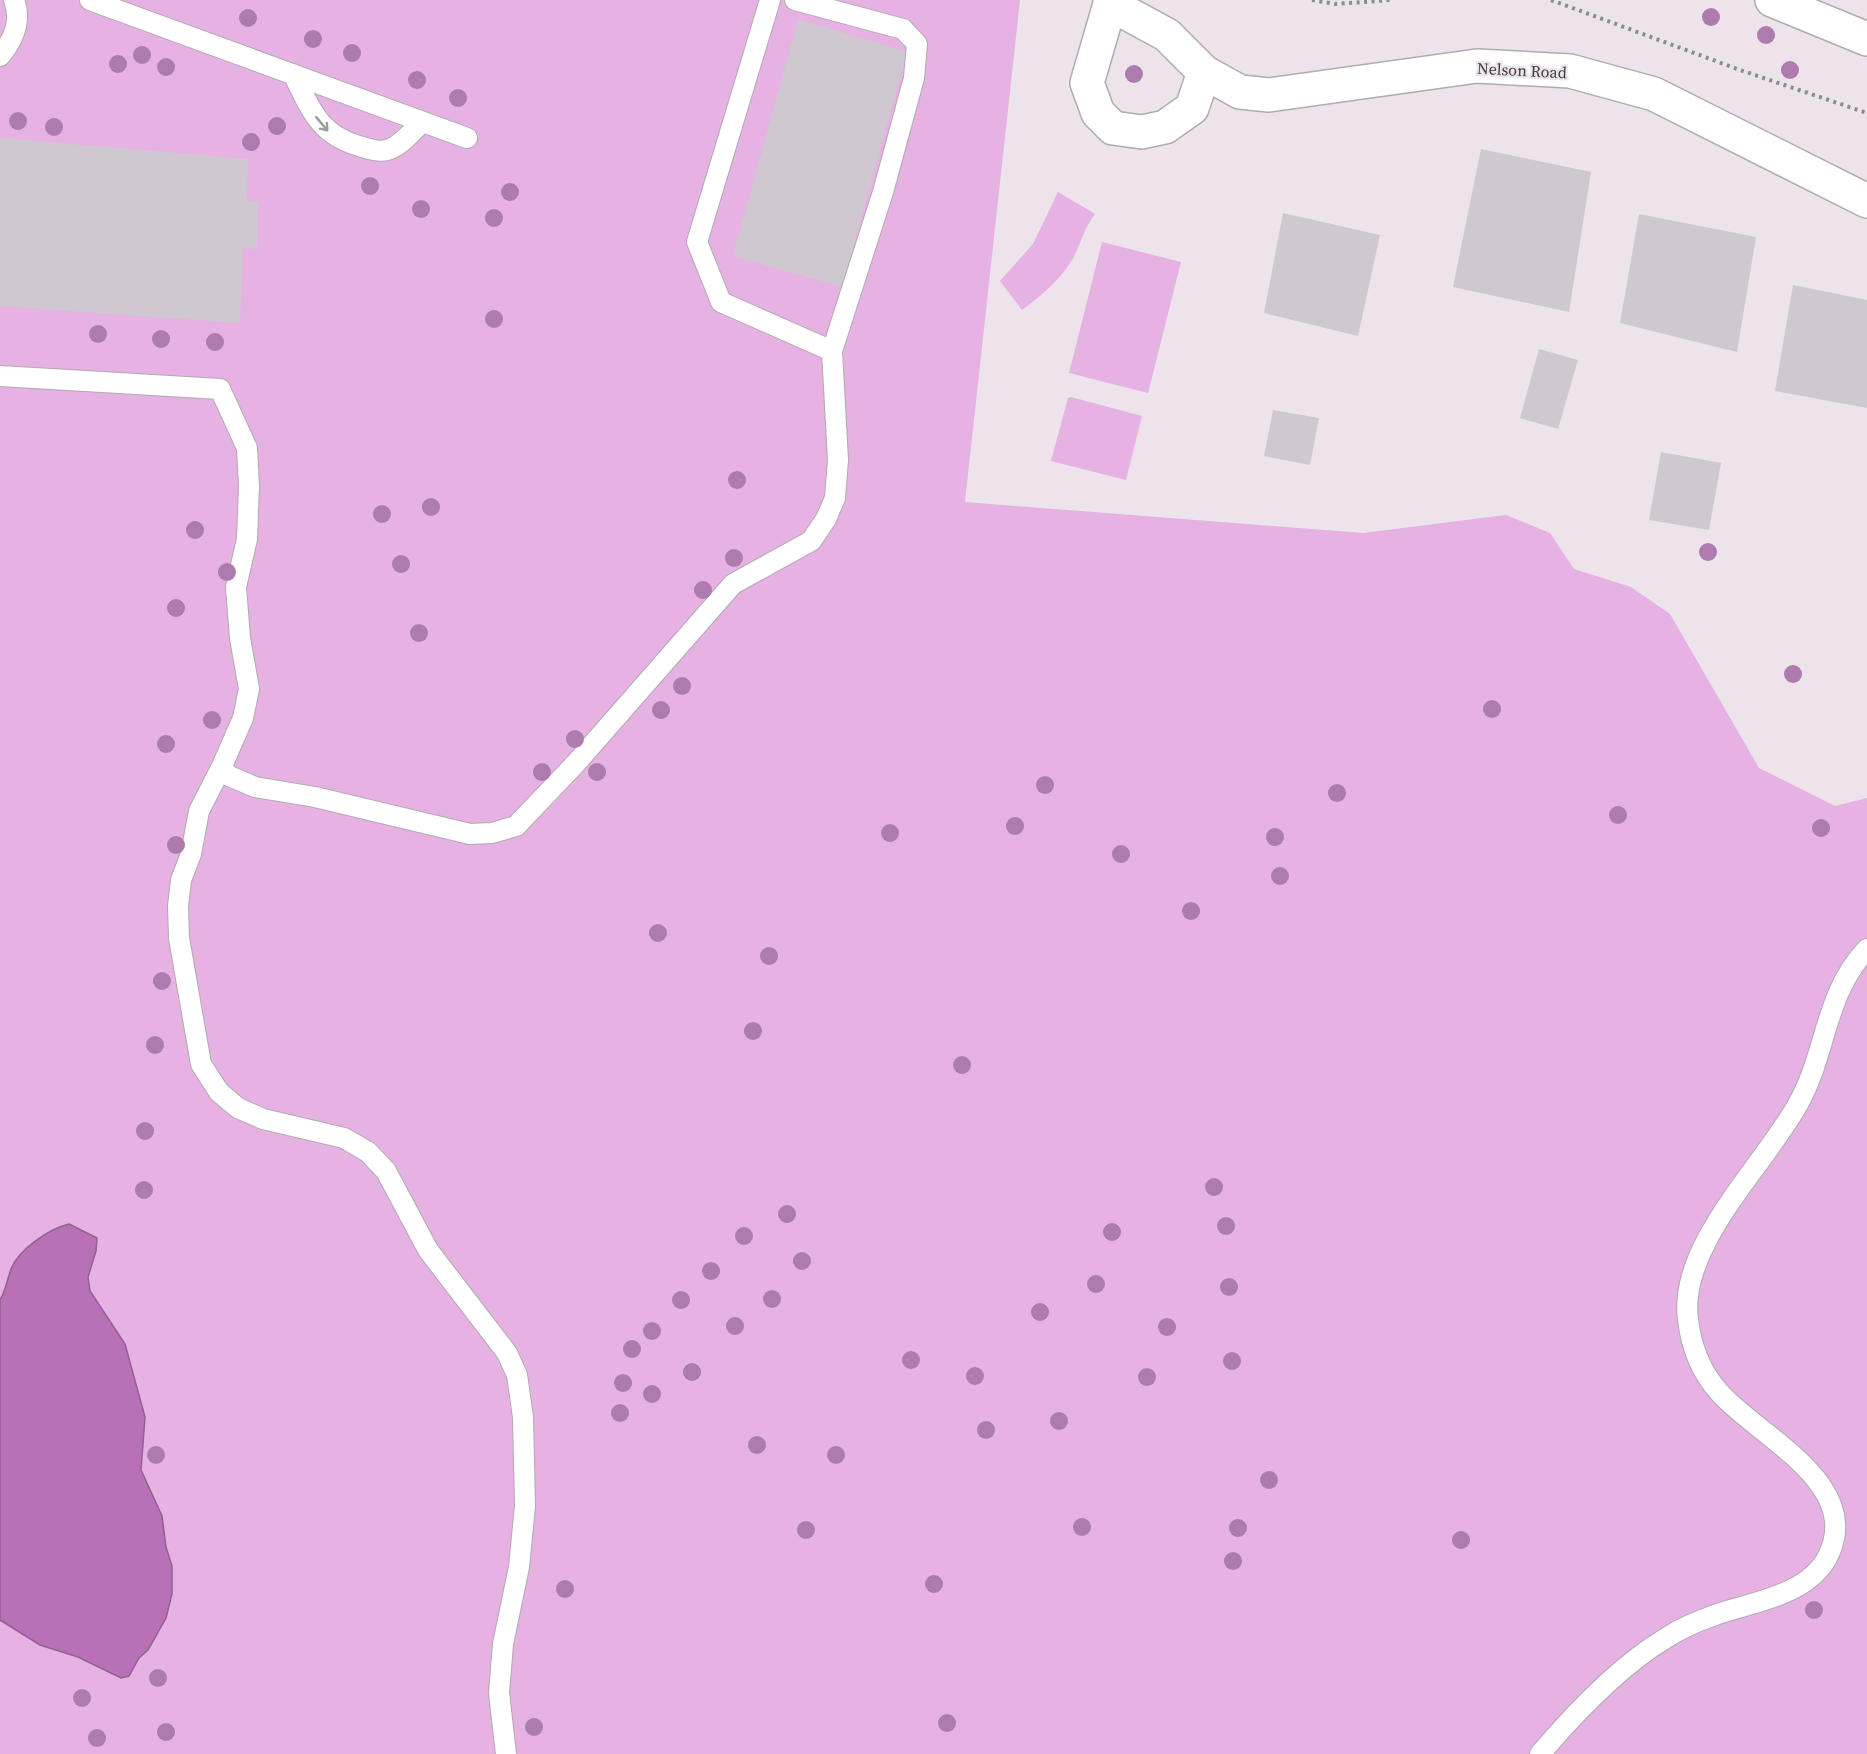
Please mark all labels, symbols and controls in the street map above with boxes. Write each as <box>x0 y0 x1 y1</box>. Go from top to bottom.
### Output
street label: Nelson Road <box>1477 57 1567 83</box>
one-way arrow <box>315 116 329 131</box>

